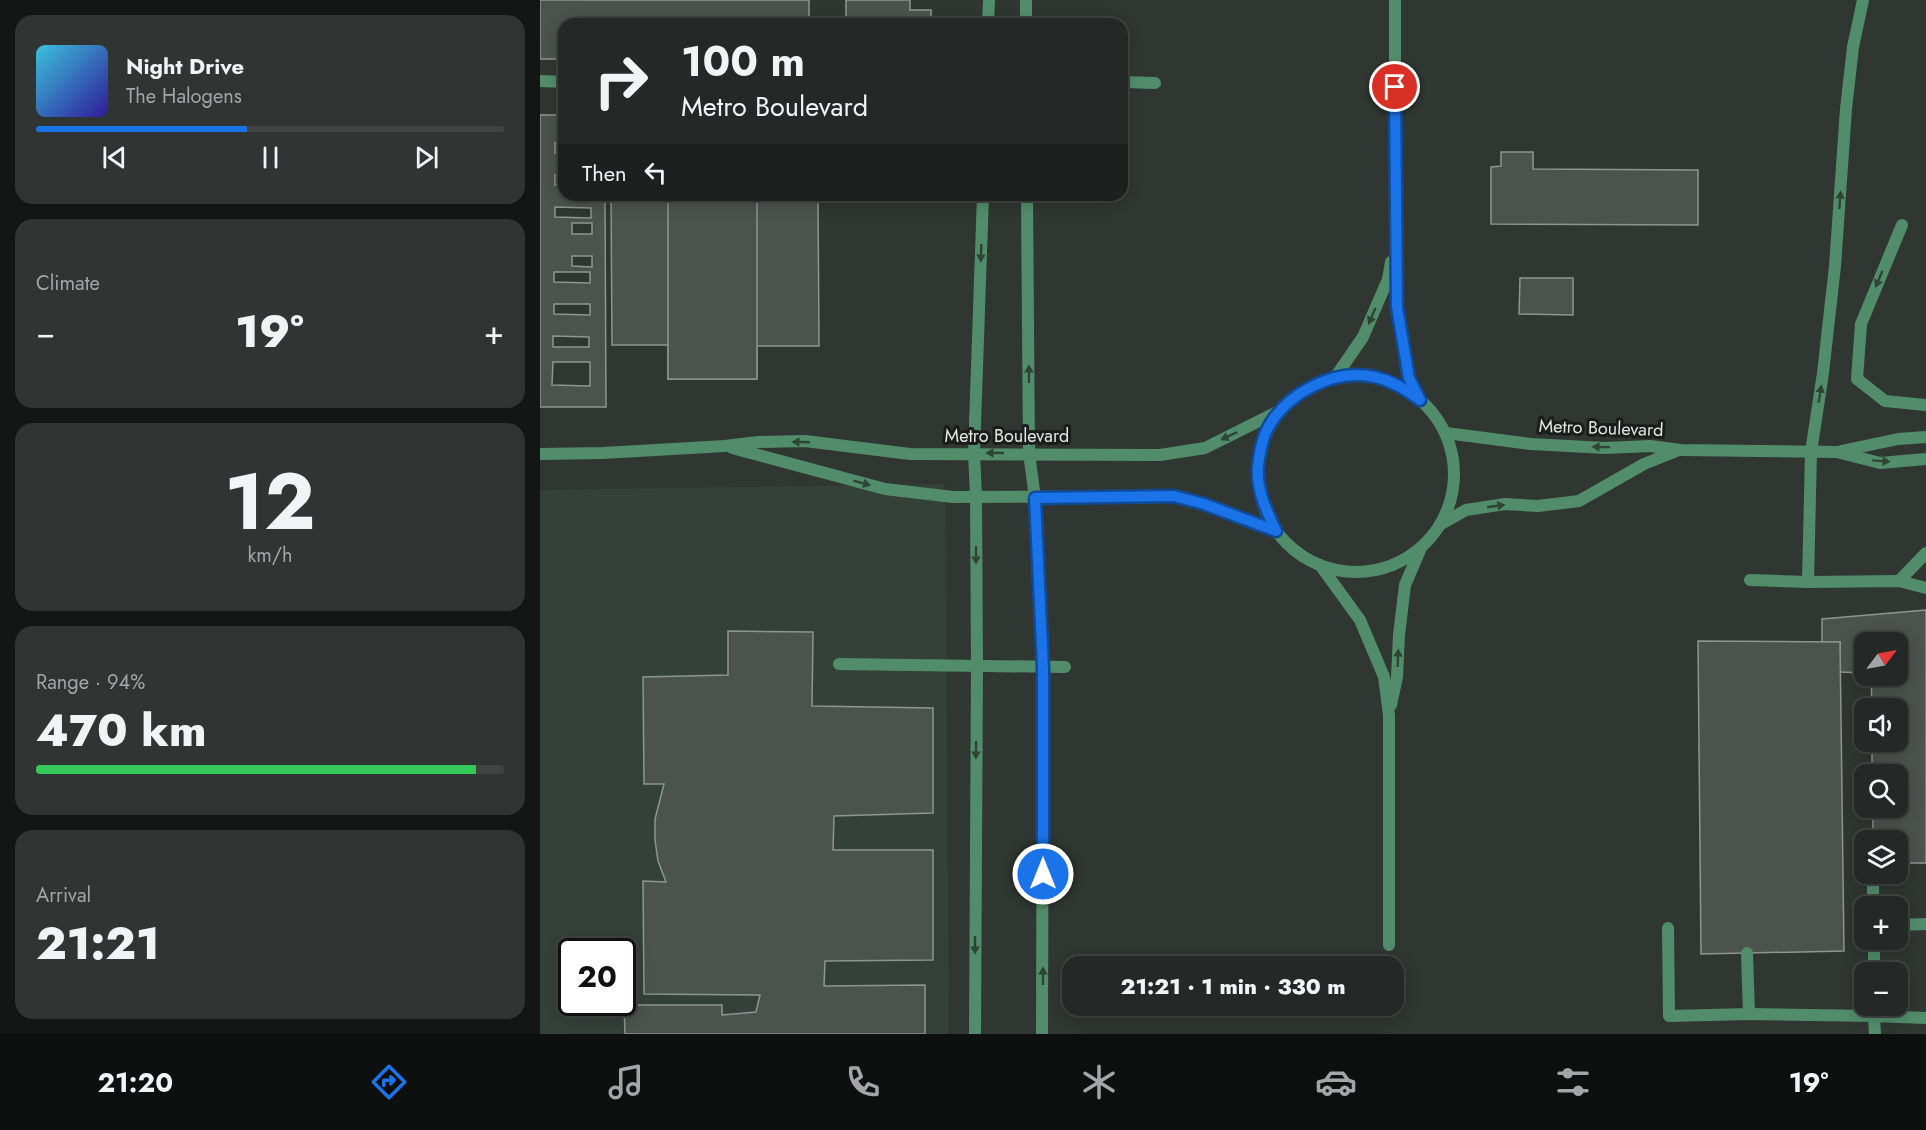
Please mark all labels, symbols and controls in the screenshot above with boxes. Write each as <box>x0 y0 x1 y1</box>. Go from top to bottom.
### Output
text: 100 m <box>681 31 805 92</box>
icon: right <box>582 42 660 120</box>
text: Night Drive <box>126 50 244 82</box>
pin <box>1369 61 1420 112</box>
icon: arrive <box>1378 70 1411 103</box>
text: The Halogens <box>126 82 242 111</box>
text: Metro Boulevard <box>681 87 868 126</box>
icon: previous <box>98 141 131 174</box>
icon: pause <box>254 141 287 174</box>
icon: next <box>410 141 443 174</box>
icon: left <box>639 156 672 189</box>
text: Then <box>582 157 627 189</box>
one-way arrow <box>1835 190 1844 209</box>
one-way arrow <box>976 244 986 263</box>
text: Climate <box>36 269 100 298</box>
one-way arrow <box>1874 270 1883 288</box>
text: 19° <box>235 299 304 364</box>
one-way arrow <box>1367 307 1377 325</box>
text: − <box>36 309 55 356</box>
text: + <box>484 309 504 356</box>
one-way arrow <box>1024 364 1034 383</box>
one-way arrow <box>1816 384 1825 403</box>
street label: Metro Boulevard <box>1538 413 1664 443</box>
street label: Metro Boulevard <box>945 423 1069 449</box>
one-way arrow <box>1220 431 1237 441</box>
one-way arrow <box>792 437 811 446</box>
one-way arrow <box>1592 442 1611 452</box>
text: 12 <box>225 446 315 558</box>
one-way arrow <box>986 448 1005 458</box>
one-way arrow <box>1872 457 1891 466</box>
one-way arrow <box>853 479 871 488</box>
one-way arrow <box>1487 501 1506 510</box>
text: km/h <box>247 541 293 570</box>
one-way arrow <box>971 545 981 564</box>
north arrow <box>1854 632 1908 686</box>
map controls <box>1854 632 1908 1016</box>
one-way arrow <box>1393 648 1403 667</box>
text: Range · 94% <box>36 668 145 697</box>
text: 470 km <box>36 698 207 763</box>
button: sound <box>1854 698 1908 752</box>
one-way arrow <box>971 740 981 759</box>
button: search <box>1854 764 1908 818</box>
button: layers <box>1854 830 1908 884</box>
position arrow <box>1011 842 1075 906</box>
text: Arrival <box>36 881 91 910</box>
button: + <box>1854 896 1908 950</box>
text: 21:21 <box>36 911 160 976</box>
one-way arrow <box>970 935 980 954</box>
speed limit sign: 20 <box>558 938 636 1016</box>
button: − <box>1854 962 1908 1016</box>
one-way arrow <box>1038 966 1047 985</box>
text: 21:21 · 1 min · 330 m <box>1120 970 1346 1002</box>
icon: directions <box>368 1061 410 1103</box>
icon: music <box>605 1061 647 1103</box>
icon: phone <box>842 1061 884 1103</box>
icon: climate <box>1078 1061 1120 1103</box>
icon: car <box>1315 1061 1357 1103</box>
icon: filters <box>1552 1061 1594 1103</box>
text: 21:20 <box>97 1063 173 1102</box>
text: 19° <box>1789 1063 1829 1102</box>

